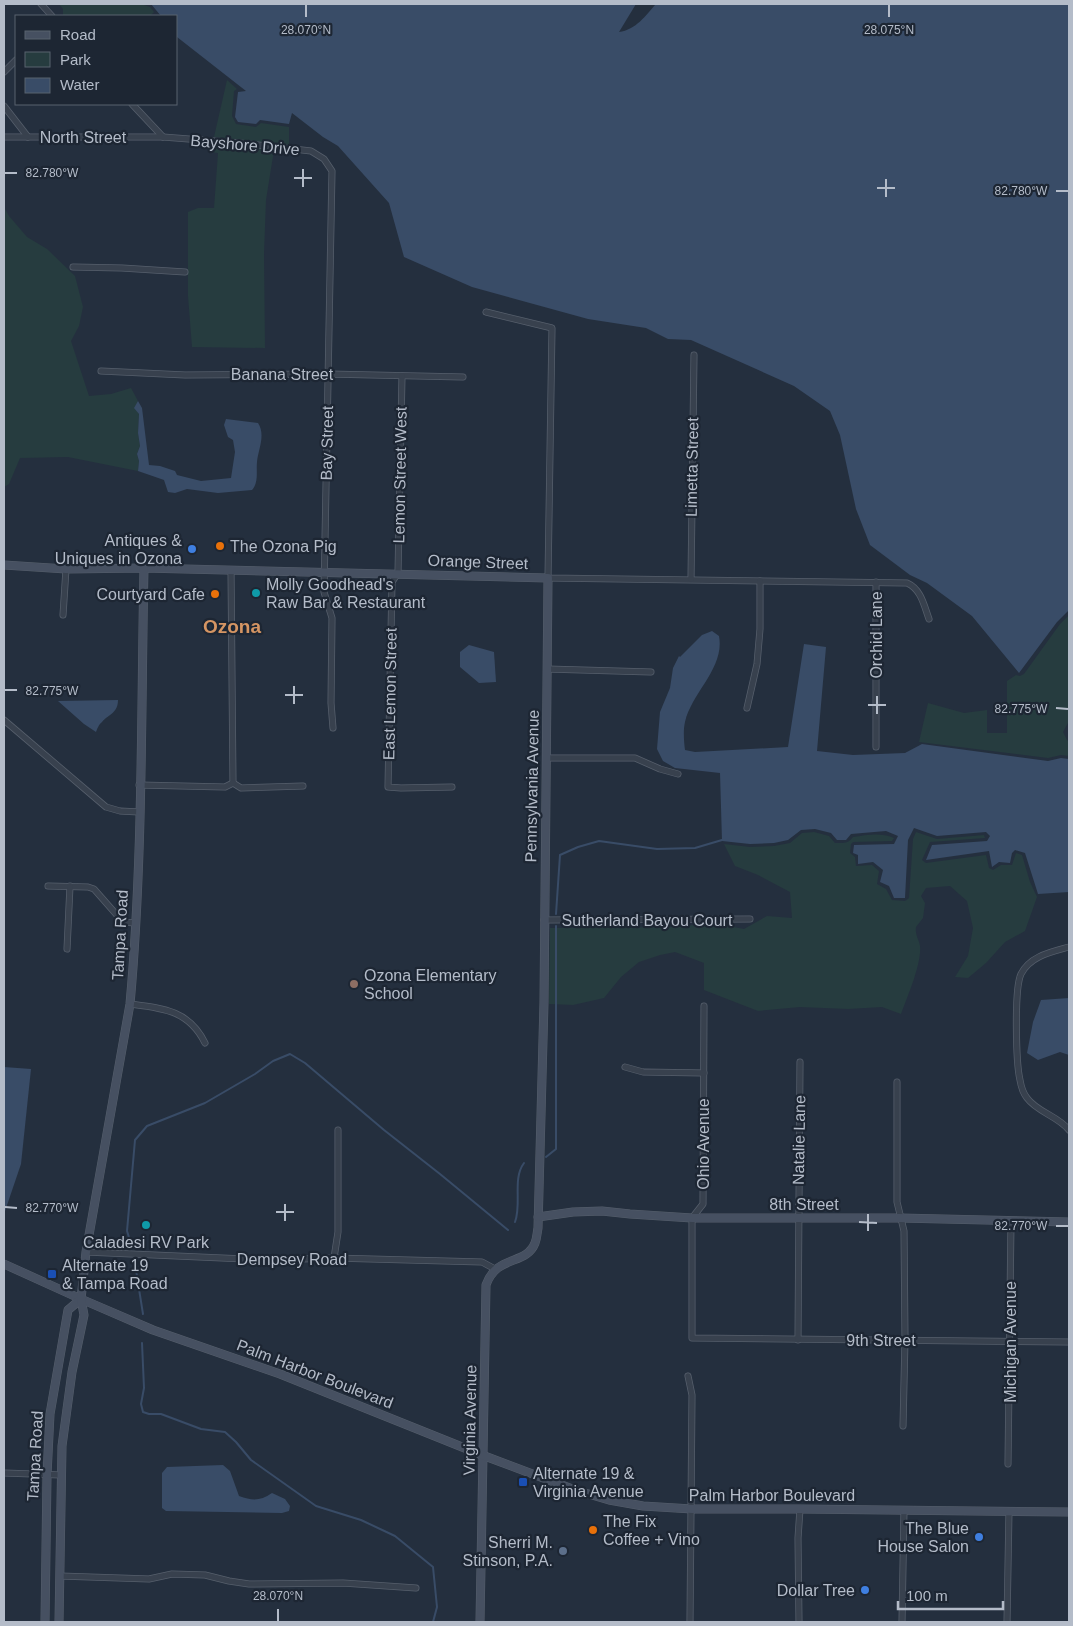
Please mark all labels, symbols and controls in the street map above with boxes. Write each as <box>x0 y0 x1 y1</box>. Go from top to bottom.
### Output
legend <box>15 15 178 105</box>
text: 28.070°N <box>281 23 331 37</box>
text: 28.075°N <box>864 23 914 37</box>
text: Road <box>60 26 96 43</box>
text: Park <box>60 51 91 68</box>
text: Water <box>60 76 99 93</box>
street label: North Street <box>40 129 127 146</box>
street label: Bayshore Drive <box>190 132 300 158</box>
text: 82.780°W <box>26 166 79 180</box>
text: 82.780°W <box>995 184 1048 198</box>
street label: Banana Street <box>231 366 334 383</box>
street label: Bay Street <box>318 405 336 480</box>
street label: Lemon Street West <box>390 406 410 543</box>
street label: Limetta Street <box>683 417 701 517</box>
place label: Antiques & Uniques in Ozona <box>55 532 182 567</box>
place label: The Ozona Pig <box>230 538 337 555</box>
marker: The Ozona Pig <box>214 540 226 552</box>
marker: Antiques & Uniques in Ozona <box>186 543 198 555</box>
street label: Orange Street <box>427 552 529 572</box>
place label: Molly Goodhead's Raw Bar & Restaurant <box>266 576 426 611</box>
place label: Courtyard Cafe <box>97 586 205 603</box>
marker: Molly Goodhead's Raw Bar & Restaurant <box>250 587 262 599</box>
marker: Courtyard Cafe <box>209 588 221 600</box>
street label: Orchid Lane <box>868 591 885 679</box>
district label: Ozona <box>203 616 261 637</box>
street label: East Lemon Street <box>380 627 400 760</box>
text: 82.775°W <box>26 684 79 698</box>
text: 82.775°W <box>995 702 1048 716</box>
street label: Pennsylvania Avenue <box>522 709 542 862</box>
street label: Tampa Road <box>109 889 131 981</box>
street label: Sutherland Bayou Court <box>562 912 733 929</box>
place label: Ozona Elementary School <box>364 967 497 1002</box>
marker: Ozona Elementary School <box>348 978 360 990</box>
street label: Natalie Lane <box>790 1095 808 1185</box>
street label: Ohio Avenue <box>695 1098 712 1190</box>
street label: 8th Street <box>769 1196 839 1213</box>
text: 82.770°W <box>26 1201 79 1215</box>
marker: Caladesi RV Park <box>140 1219 152 1231</box>
text: 82.770°W <box>995 1219 1048 1233</box>
place label: Caladesi RV Park <box>83 1234 210 1251</box>
street label: Dempsey Road <box>237 1251 347 1268</box>
place label: Alternate 19 & Tampa Road <box>62 1257 168 1292</box>
marker: Alternate 19 & Tampa Road <box>46 1268 58 1280</box>
street label: Michigan Avenue <box>1002 1281 1019 1403</box>
street label: 9th Street <box>846 1332 916 1349</box>
street label: Palm Harbor Boulevard <box>234 1336 396 1412</box>
street label: Virginia Avenue <box>461 1364 479 1475</box>
street label: Tampa Road <box>24 1410 46 1502</box>
place label: Alternate 19 & Virginia Avenue <box>533 1465 644 1500</box>
marker: Alternate 19 & Virginia Avenue <box>517 1476 529 1488</box>
street label: Palm Harbor Boulevard <box>689 1487 855 1504</box>
place label: The Fix Coffee + Vino <box>603 1513 700 1548</box>
place label: The Blue House Salon <box>877 1520 969 1555</box>
marker: The Fix Coffee + Vino <box>587 1524 599 1536</box>
marker: The Blue House Salon <box>973 1531 985 1543</box>
place label: Sherri M. Stinson, P.A. <box>463 1534 553 1569</box>
marker: Sherri M. Stinson, P.A. <box>557 1545 569 1557</box>
scale bar <box>898 1578 1003 1610</box>
place label: Dollar Tree <box>777 1582 855 1599</box>
marker: Dollar Tree <box>859 1584 871 1596</box>
text: 100 m <box>906 1587 948 1604</box>
text: 28.070°N <box>253 1589 303 1603</box>

